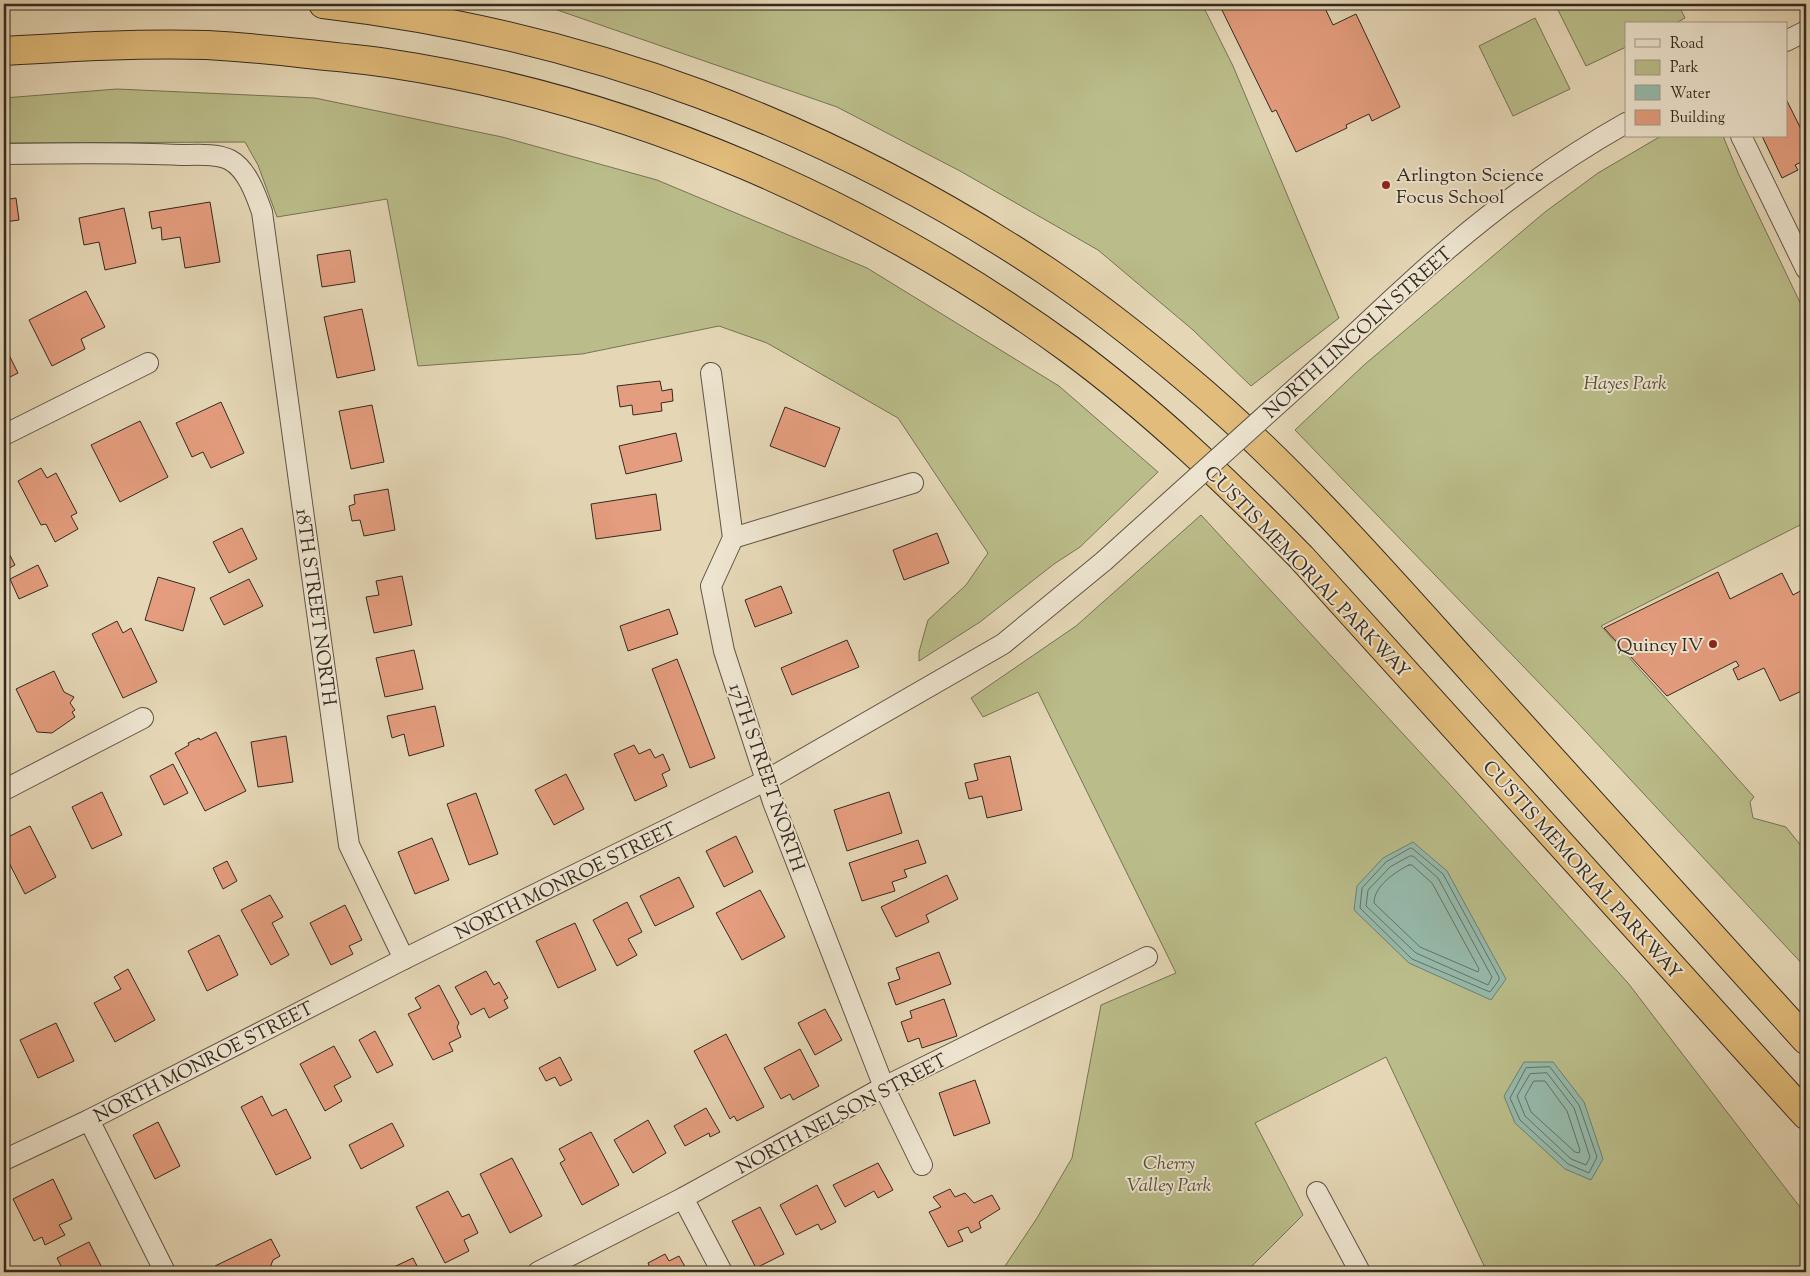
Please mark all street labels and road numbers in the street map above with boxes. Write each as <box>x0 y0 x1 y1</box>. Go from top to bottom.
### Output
street label: NORTH LINCOLN STREET <box>1258 242 1459 426</box>
street label: CUSTIS MEMORIAL PARKWAY <box>1197 460 1416 685</box>
street label: 18TH STREET NORTH <box>287 507 342 708</box>
street label: 17TH STREET NORTH <box>721 680 810 875</box>
street label: CUSTIS MEMORIAL PARKWAY <box>1475 755 1687 986</box>
street label: NORTH MONROE STREET <box>451 817 681 948</box>
street label: NORTH MONROE STREET <box>90 996 319 1131</box>
street label: NORTH NELSON STREET <box>732 1048 952 1182</box>

